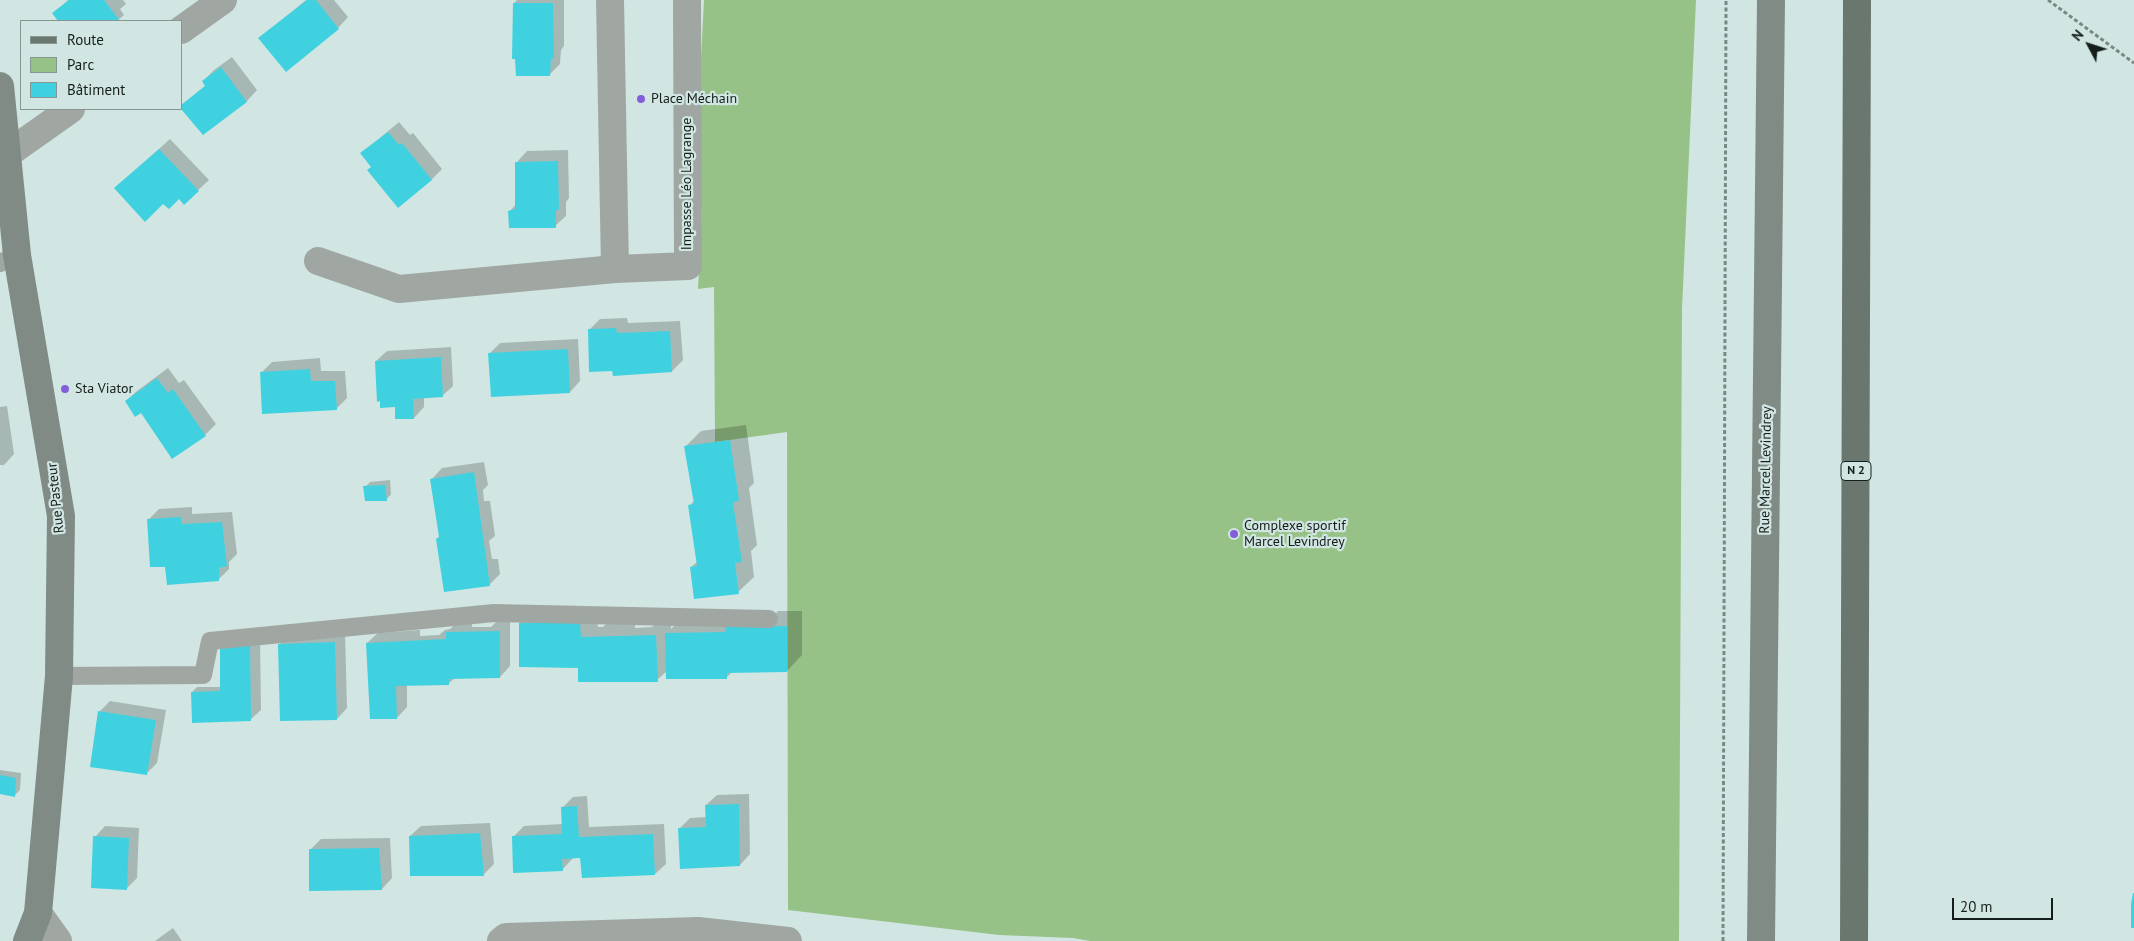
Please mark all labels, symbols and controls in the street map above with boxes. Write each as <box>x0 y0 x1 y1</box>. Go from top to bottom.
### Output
legend <box>20 20 182 110</box>
north arrow <box>2064 20 2114 70</box>
text: N <box>2068 26 2087 45</box>
text: Route <box>67 30 104 49</box>
text: Parc <box>67 55 94 74</box>
text: Bâtiment <box>67 80 125 99</box>
place label: Place Méchain <box>651 91 737 107</box>
marker: Place Méchain <box>635 93 647 105</box>
street label: Impasse Léo Lagrange <box>679 118 695 250</box>
place label: Sta Viator <box>75 381 133 397</box>
marker: Sta Viator <box>59 383 71 395</box>
street label: Rue Marcel Levindrey <box>1756 406 1776 534</box>
street label: Rue Pasteur <box>44 462 68 534</box>
road number: N 2 <box>1841 462 1871 481</box>
place label: Complexe sportif Marcel Levindrey <box>1244 518 1346 550</box>
marker: Complexe sportif Marcel Levindrey <box>1228 528 1240 540</box>
scale bar <box>1954 888 2055 920</box>
text: 20 m <box>1960 897 1993 916</box>

